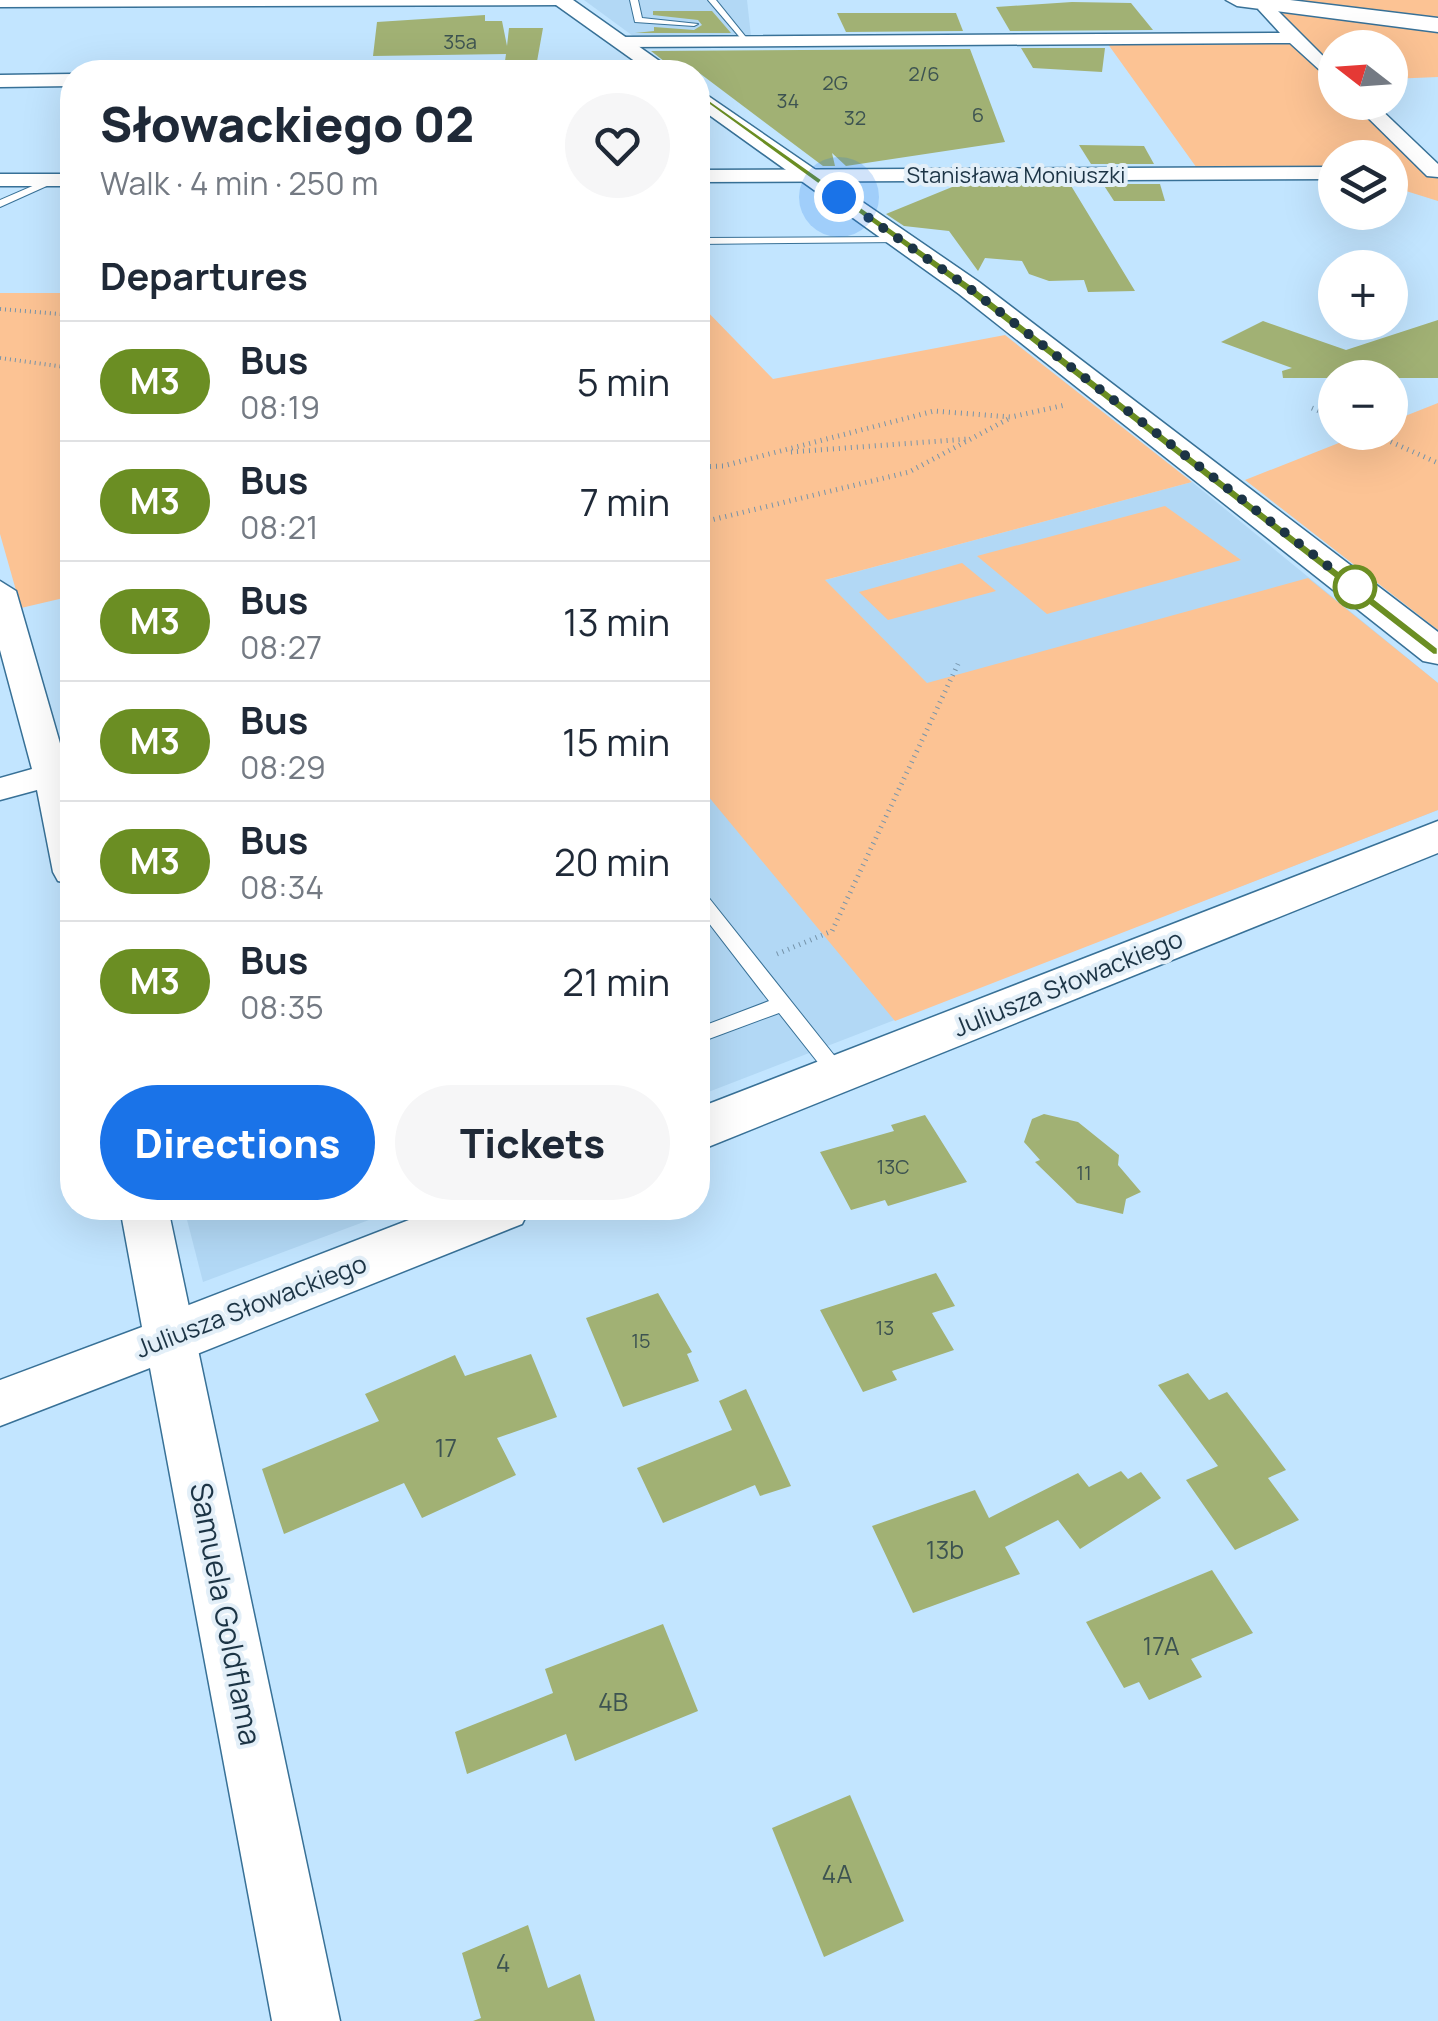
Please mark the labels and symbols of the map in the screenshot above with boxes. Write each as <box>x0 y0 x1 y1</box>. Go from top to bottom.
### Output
house number: 35a <box>443 28 477 55</box>
north arrow <box>1318 30 1408 120</box>
house number: 2/6 <box>908 60 940 87</box>
house number: 2G <box>822 69 848 96</box>
house number: 34 <box>777 87 799 114</box>
house number: 6 <box>972 101 984 128</box>
house number: 32 <box>844 104 866 131</box>
street label: Stanisława Moniuszki <box>907 160 1125 190</box>
your location <box>814 172 864 222</box>
unlabelled marker <box>1334 566 1376 608</box>
street label: Juliusza Słowackiego <box>948 920 1188 1045</box>
house number: 13C <box>876 1153 910 1180</box>
house number: 11 <box>1076 1159 1092 1186</box>
street label: Juliusza Słowackiego <box>130 1245 371 1366</box>
house number: 13 <box>876 1314 894 1341</box>
house number: 15 <box>631 1327 651 1354</box>
house number: 17 <box>435 1430 457 1465</box>
street label: Samuela Goldflama <box>181 1479 272 1749</box>
house number: 13b <box>926 1532 964 1567</box>
house number: 17A <box>1142 1628 1180 1663</box>
house number: 4B <box>598 1684 628 1719</box>
house number: 4A <box>822 1856 853 1891</box>
house number: 4 <box>496 1945 510 1980</box>

